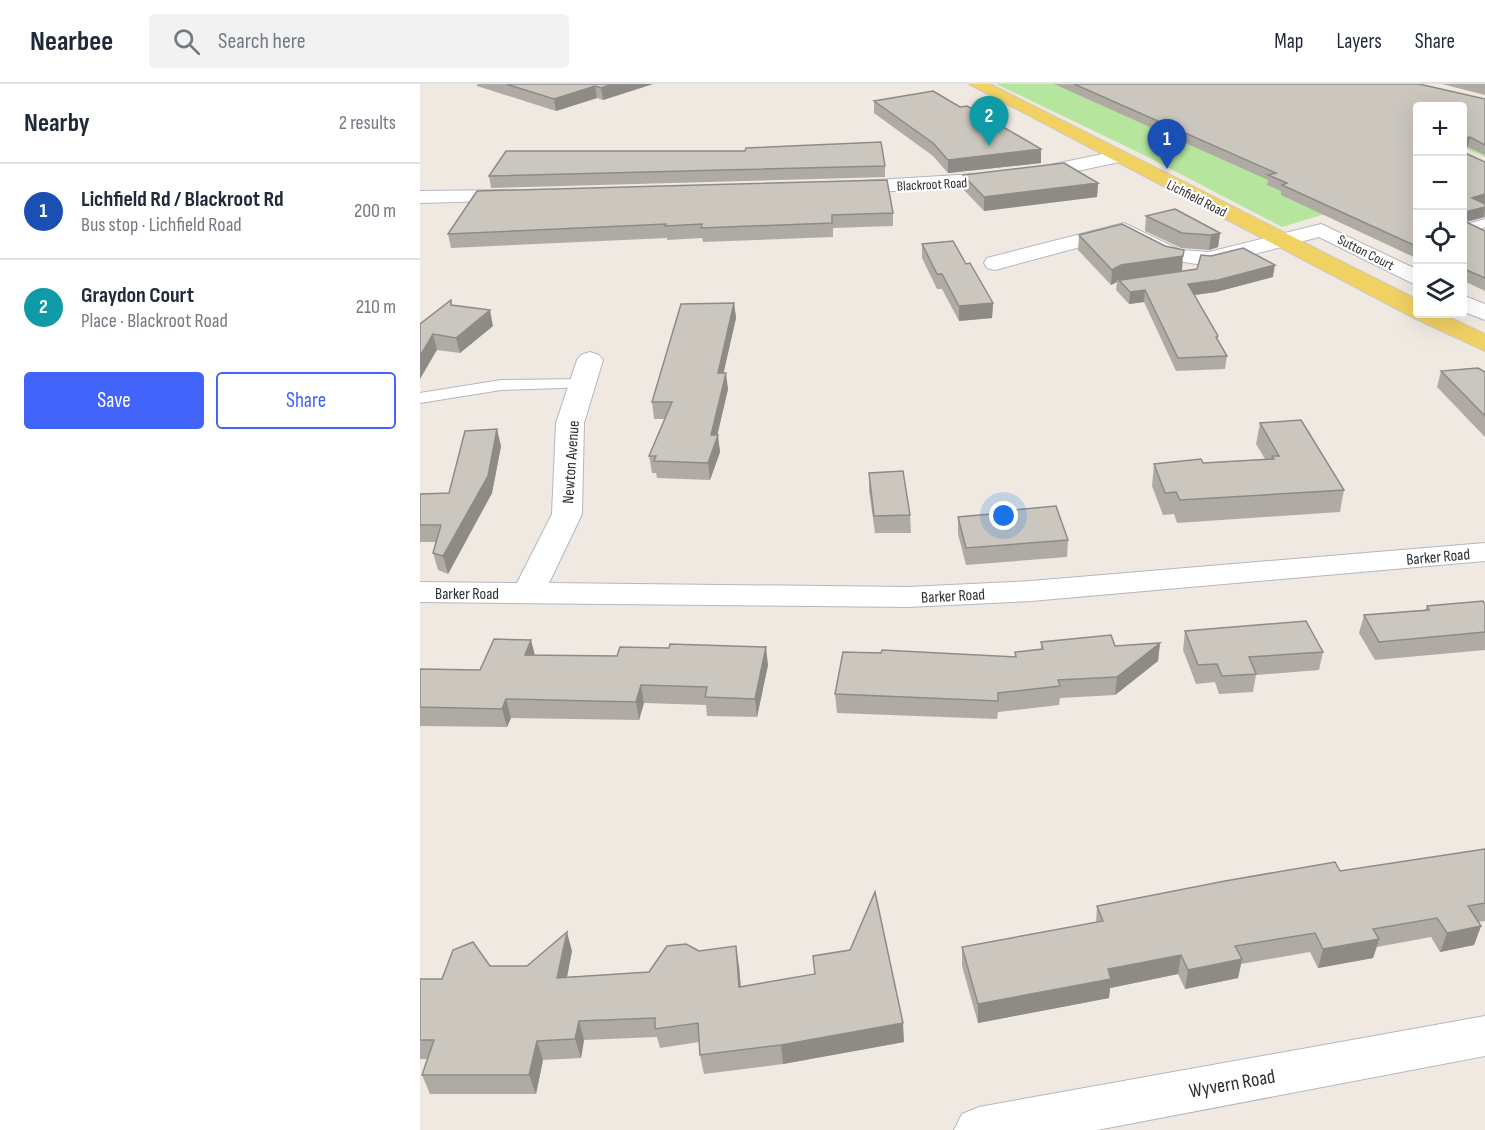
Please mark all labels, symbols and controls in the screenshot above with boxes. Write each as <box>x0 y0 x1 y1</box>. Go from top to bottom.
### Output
search box <box>149 14 569 68</box>
text: Nearbee <box>30 25 113 58</box>
icon: search <box>170 25 203 58</box>
text: Search here <box>218 28 306 55</box>
text: Map <box>1274 29 1303 54</box>
text: Layers <box>1336 29 1382 54</box>
text: Share <box>1415 29 1455 54</box>
pin: 2 <box>970 97 1008 146</box>
map controls <box>1413 102 1467 318</box>
button: + <box>1413 102 1467 156</box>
text: Nearby <box>24 108 90 139</box>
text: 2 results <box>339 111 396 135</box>
pin: 1 <box>1148 120 1186 169</box>
button: − <box>1413 156 1467 210</box>
street label: Blackroot Road <box>896 174 968 195</box>
street label: Lichfield Road <box>1164 176 1230 221</box>
text: Lichfield Rd / Blackroot Rd <box>81 186 284 213</box>
text: 1 <box>40 199 47 223</box>
text: 200 m <box>354 199 396 223</box>
button: locate <box>1413 210 1467 264</box>
text: Bus stop · Lichfield Road <box>81 213 242 237</box>
street label: Sutton Court <box>1335 231 1397 274</box>
button: layers <box>1413 264 1467 318</box>
text: Graydon Court <box>81 282 194 309</box>
text: 2 <box>39 295 48 319</box>
text: 210 m <box>356 295 396 319</box>
text: Place · Blackroot Road <box>81 309 228 333</box>
button: Save <box>24 372 204 429</box>
button: Share <box>216 372 396 429</box>
street label: Newton Avenue <box>559 420 584 504</box>
your location <box>989 501 1018 530</box>
street label: Barker Road <box>1405 545 1471 570</box>
street label: Barker Road <box>435 585 499 604</box>
street label: Barker Road <box>921 585 986 608</box>
street label: Wyvern Road <box>1187 1065 1277 1103</box>

